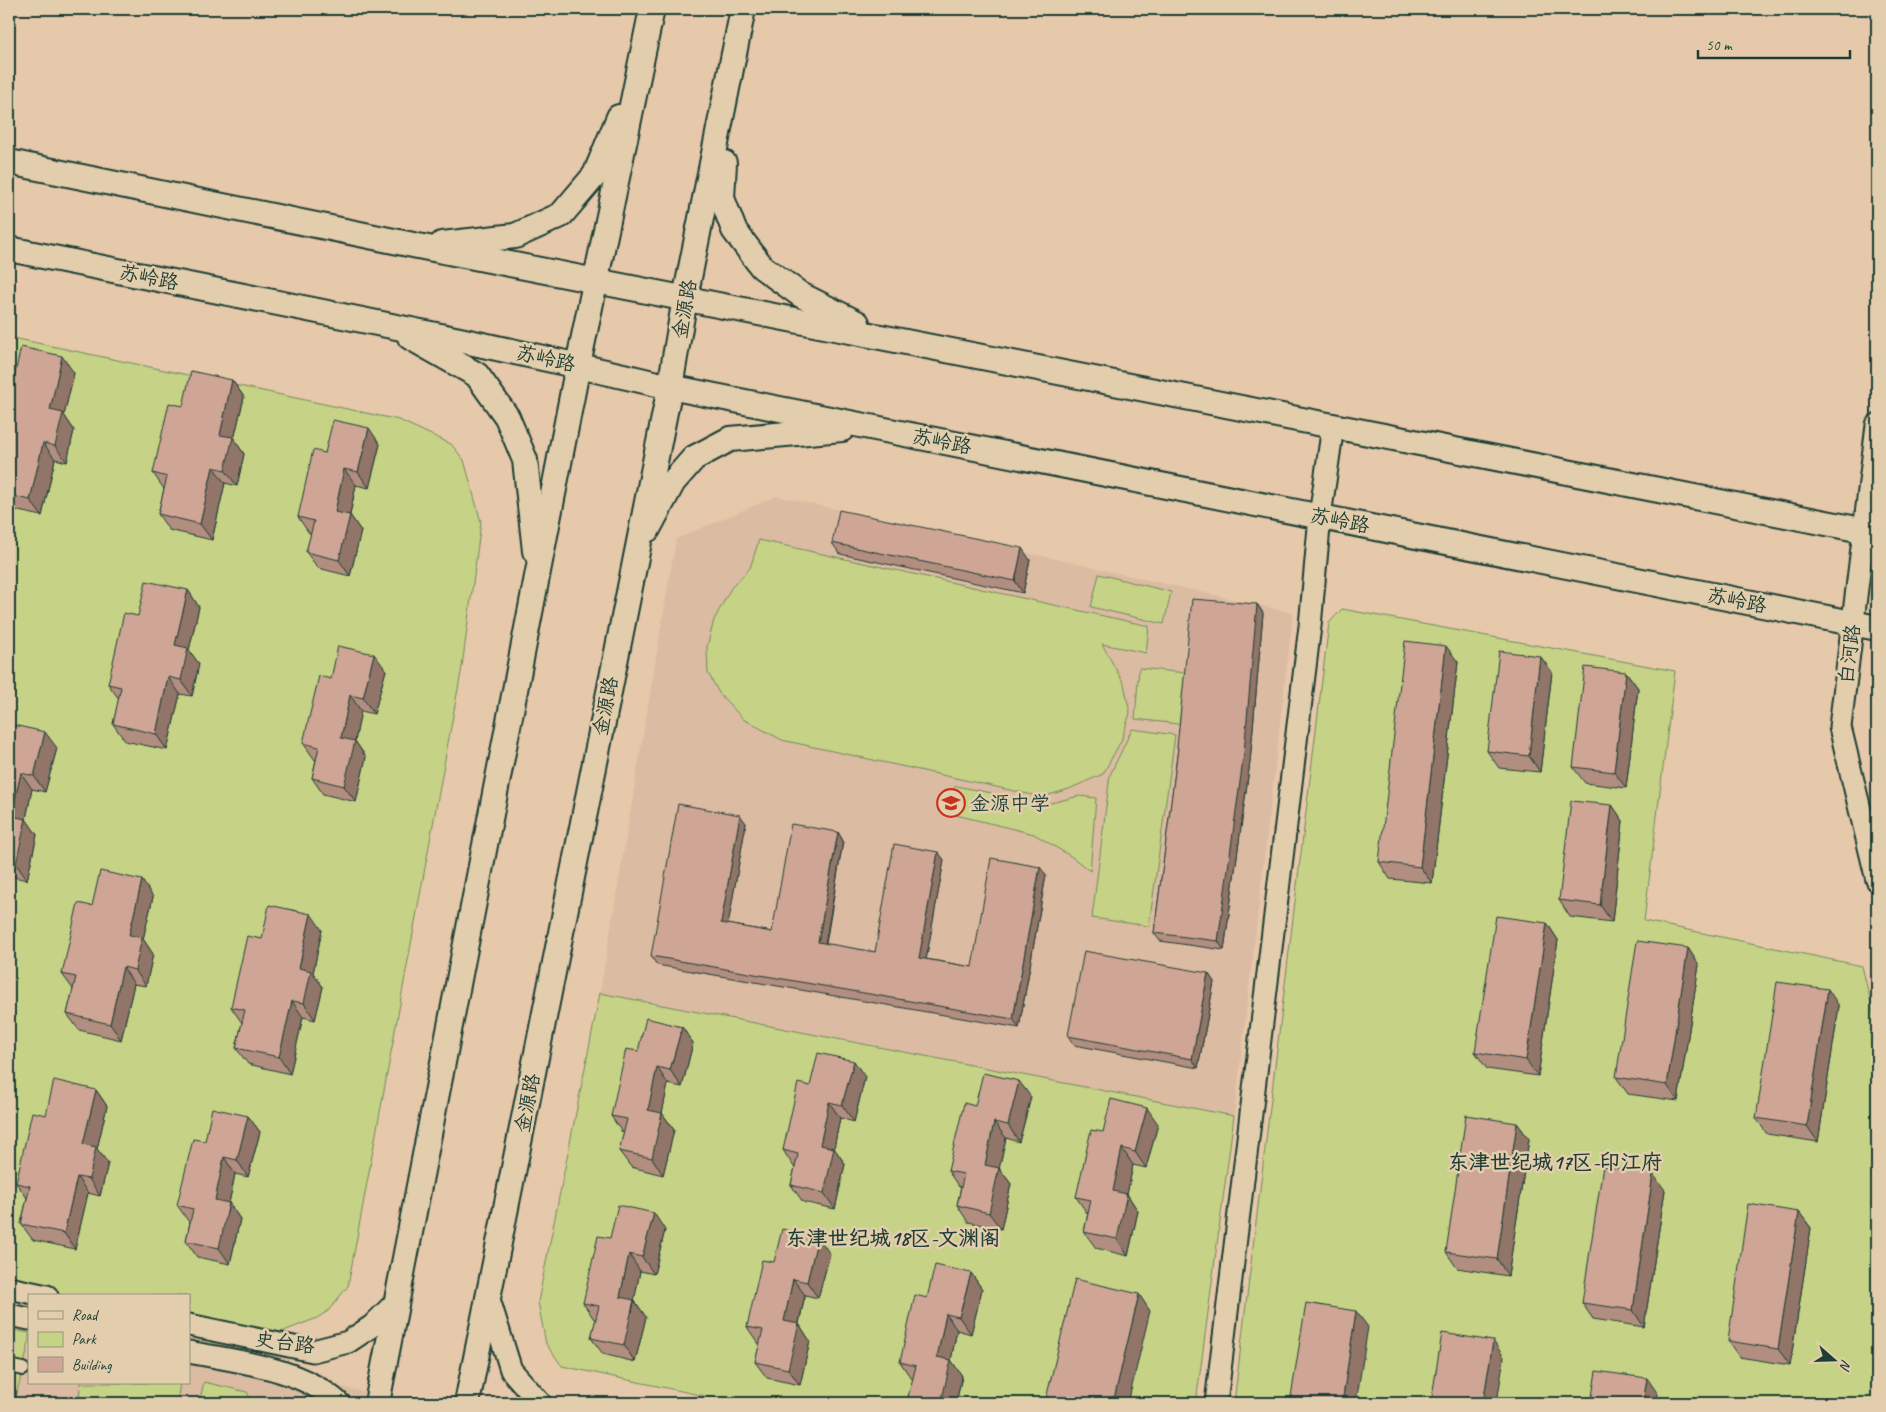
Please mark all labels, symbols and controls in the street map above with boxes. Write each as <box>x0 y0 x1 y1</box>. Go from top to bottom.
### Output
scale bar <box>1698 28 1851 60</box>
text: 50 m <box>1706 36 1733 55</box>
street label: 苏岭路 <box>117 259 182 296</box>
street label: 金源路 <box>667 276 702 341</box>
street label: 苏岭路 <box>514 340 579 377</box>
street label: 苏岭路 <box>910 423 975 460</box>
street label: 苏岭路 <box>1308 502 1373 539</box>
street label: 苏岭路 <box>1705 582 1770 619</box>
street label: 白河路 <box>1833 622 1866 685</box>
street label: 金源路 <box>587 673 624 738</box>
school or university icon: 金源中学 <box>936 788 966 818</box>
place label: 金源中学 <box>970 791 1050 816</box>
street label: 金源路 <box>509 1070 546 1135</box>
district label: 东津世纪城17区-印江府 <box>1448 1149 1662 1175</box>
district label: 东津世纪城18区-文渊阁 <box>786 1225 1000 1251</box>
legend <box>28 1294 190 1384</box>
text: Road <box>72 1306 99 1325</box>
street label: 史台路 <box>254 1326 317 1359</box>
text: Park <box>72 1330 97 1349</box>
north arrow <box>1808 1334 1858 1384</box>
text: Building <box>72 1356 112 1375</box>
text: N <box>1835 1357 1855 1373</box>

